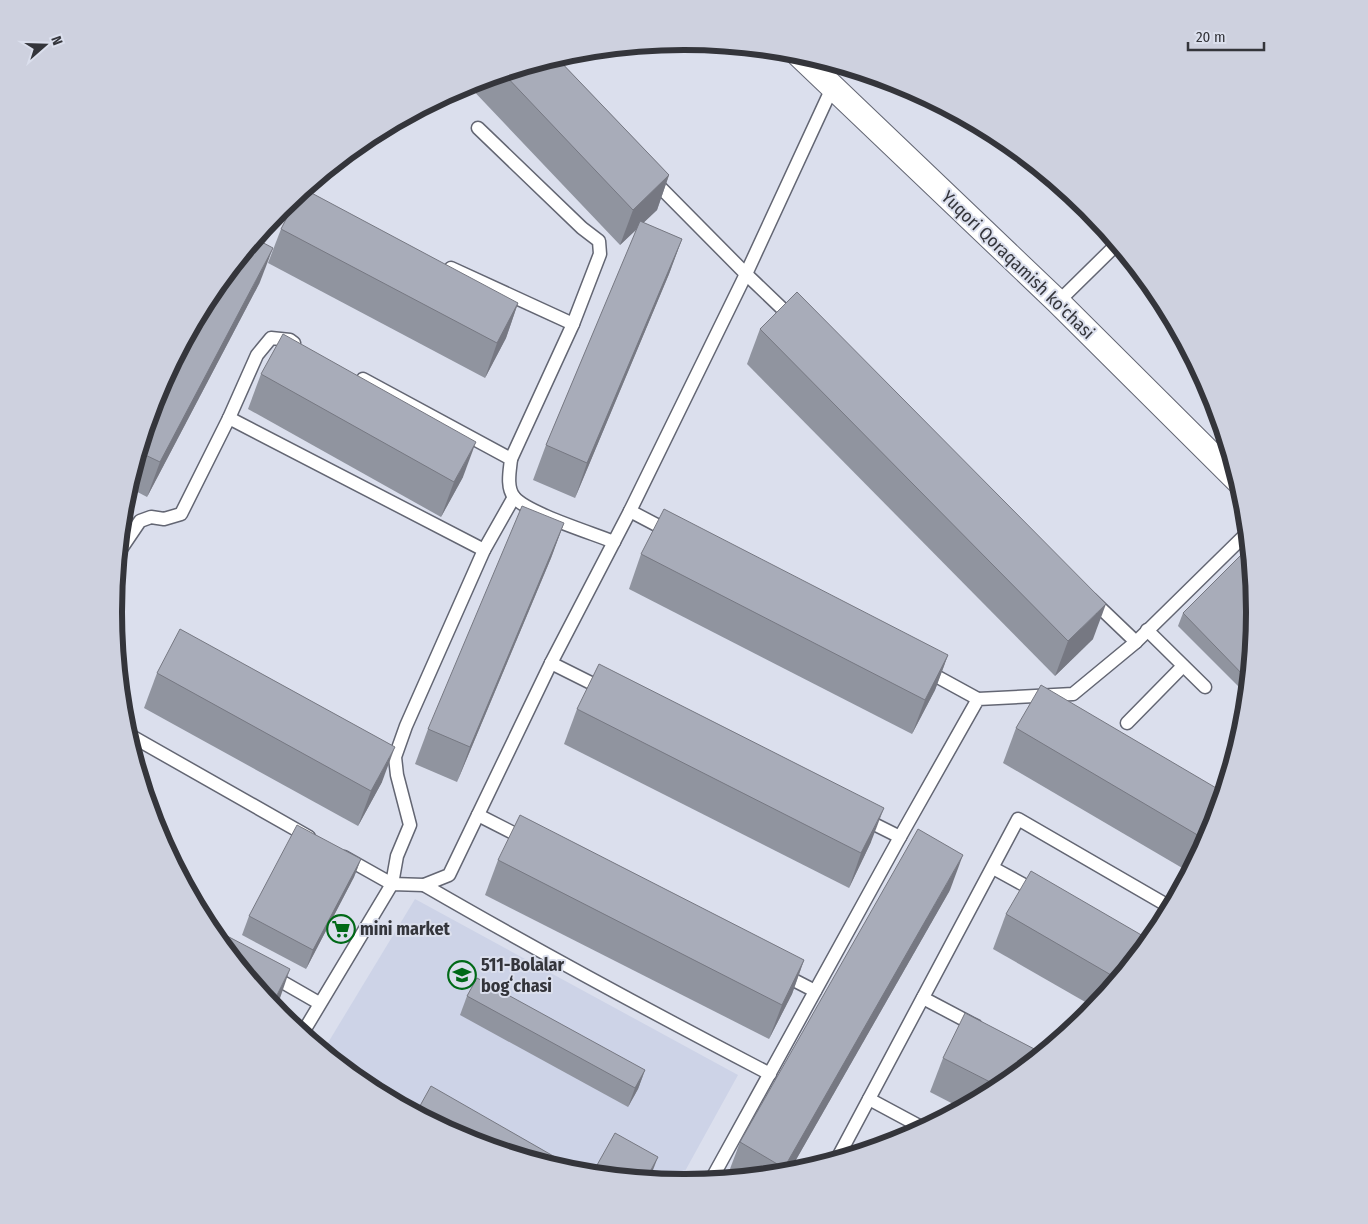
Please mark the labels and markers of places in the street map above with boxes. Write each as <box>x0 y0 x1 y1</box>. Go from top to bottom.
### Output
supermarket icon: mini market <box>326 914 356 944</box>
place label: mini market <box>360 918 451 940</box>
place label: 511-Bolalar bogʻchasi <box>481 954 565 997</box>
school or university icon: 511-Bolalar bogʻchasi <box>447 960 477 990</box>

